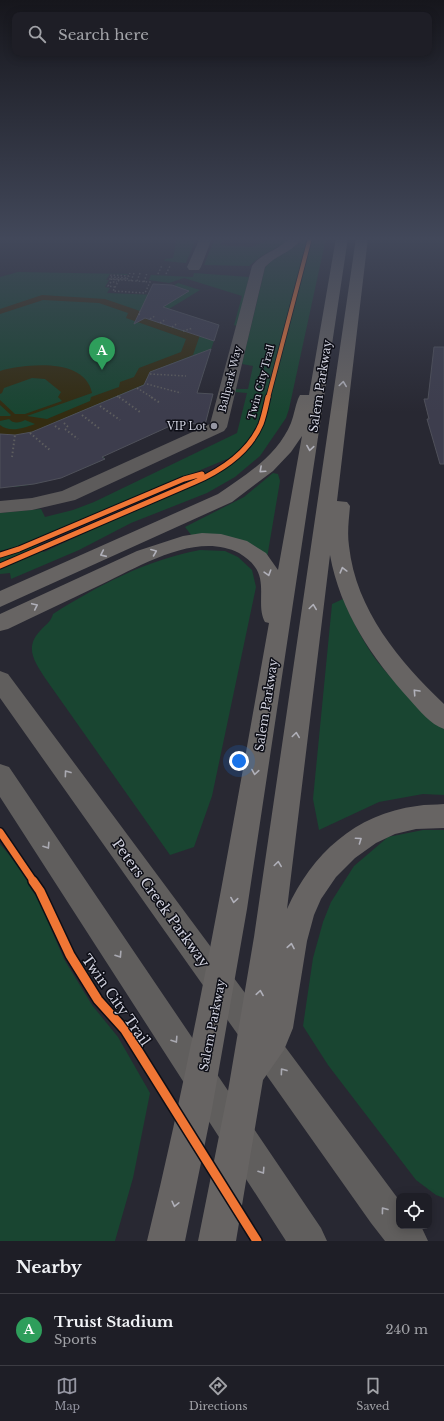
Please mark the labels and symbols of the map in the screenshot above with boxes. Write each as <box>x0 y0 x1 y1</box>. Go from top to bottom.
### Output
pin: A <box>89 337 115 370</box>
street label: Salem Parkway <box>305 338 335 433</box>
street label: Twin City Trail <box>245 343 277 421</box>
street label: Ballpark Way <box>215 344 245 414</box>
one-way arrow <box>338 381 347 387</box>
place label: VIP Lot <box>166 420 206 433</box>
marker: VIP Lot <box>209 421 219 431</box>
one-way arrow <box>306 445 314 451</box>
one-way arrow <box>259 466 267 473</box>
one-way arrow <box>100 549 108 557</box>
one-way arrow <box>150 549 157 557</box>
one-way arrow <box>339 566 348 573</box>
one-way arrow <box>263 570 272 577</box>
one-way arrow <box>31 603 39 611</box>
one-way arrow <box>308 603 317 610</box>
street label: Salem Parkway <box>251 657 281 752</box>
one-way arrow <box>414 689 421 697</box>
one-way arrow <box>291 732 300 738</box>
your location <box>229 751 249 771</box>
one-way arrow <box>251 769 260 775</box>
one-way arrow <box>65 770 72 777</box>
street label: Peters Creek Parkway <box>108 835 214 971</box>
one-way arrow <box>354 838 361 845</box>
one-way arrow <box>42 842 50 849</box>
one-way arrow <box>273 861 282 867</box>
one-way arrow <box>230 897 239 903</box>
one-way arrow <box>286 943 295 949</box>
one-way arrow <box>114 950 121 957</box>
street label: Twin City Trail <box>78 951 155 1050</box>
street label: Salem Parkway <box>196 977 228 1072</box>
one-way arrow <box>255 990 264 996</box>
one-way arrow <box>170 1035 177 1042</box>
one-way arrow <box>281 1069 288 1076</box>
one-way arrow <box>257 1167 264 1174</box>
one-way arrow <box>171 1201 179 1207</box>
one-way arrow <box>382 1208 389 1215</box>

